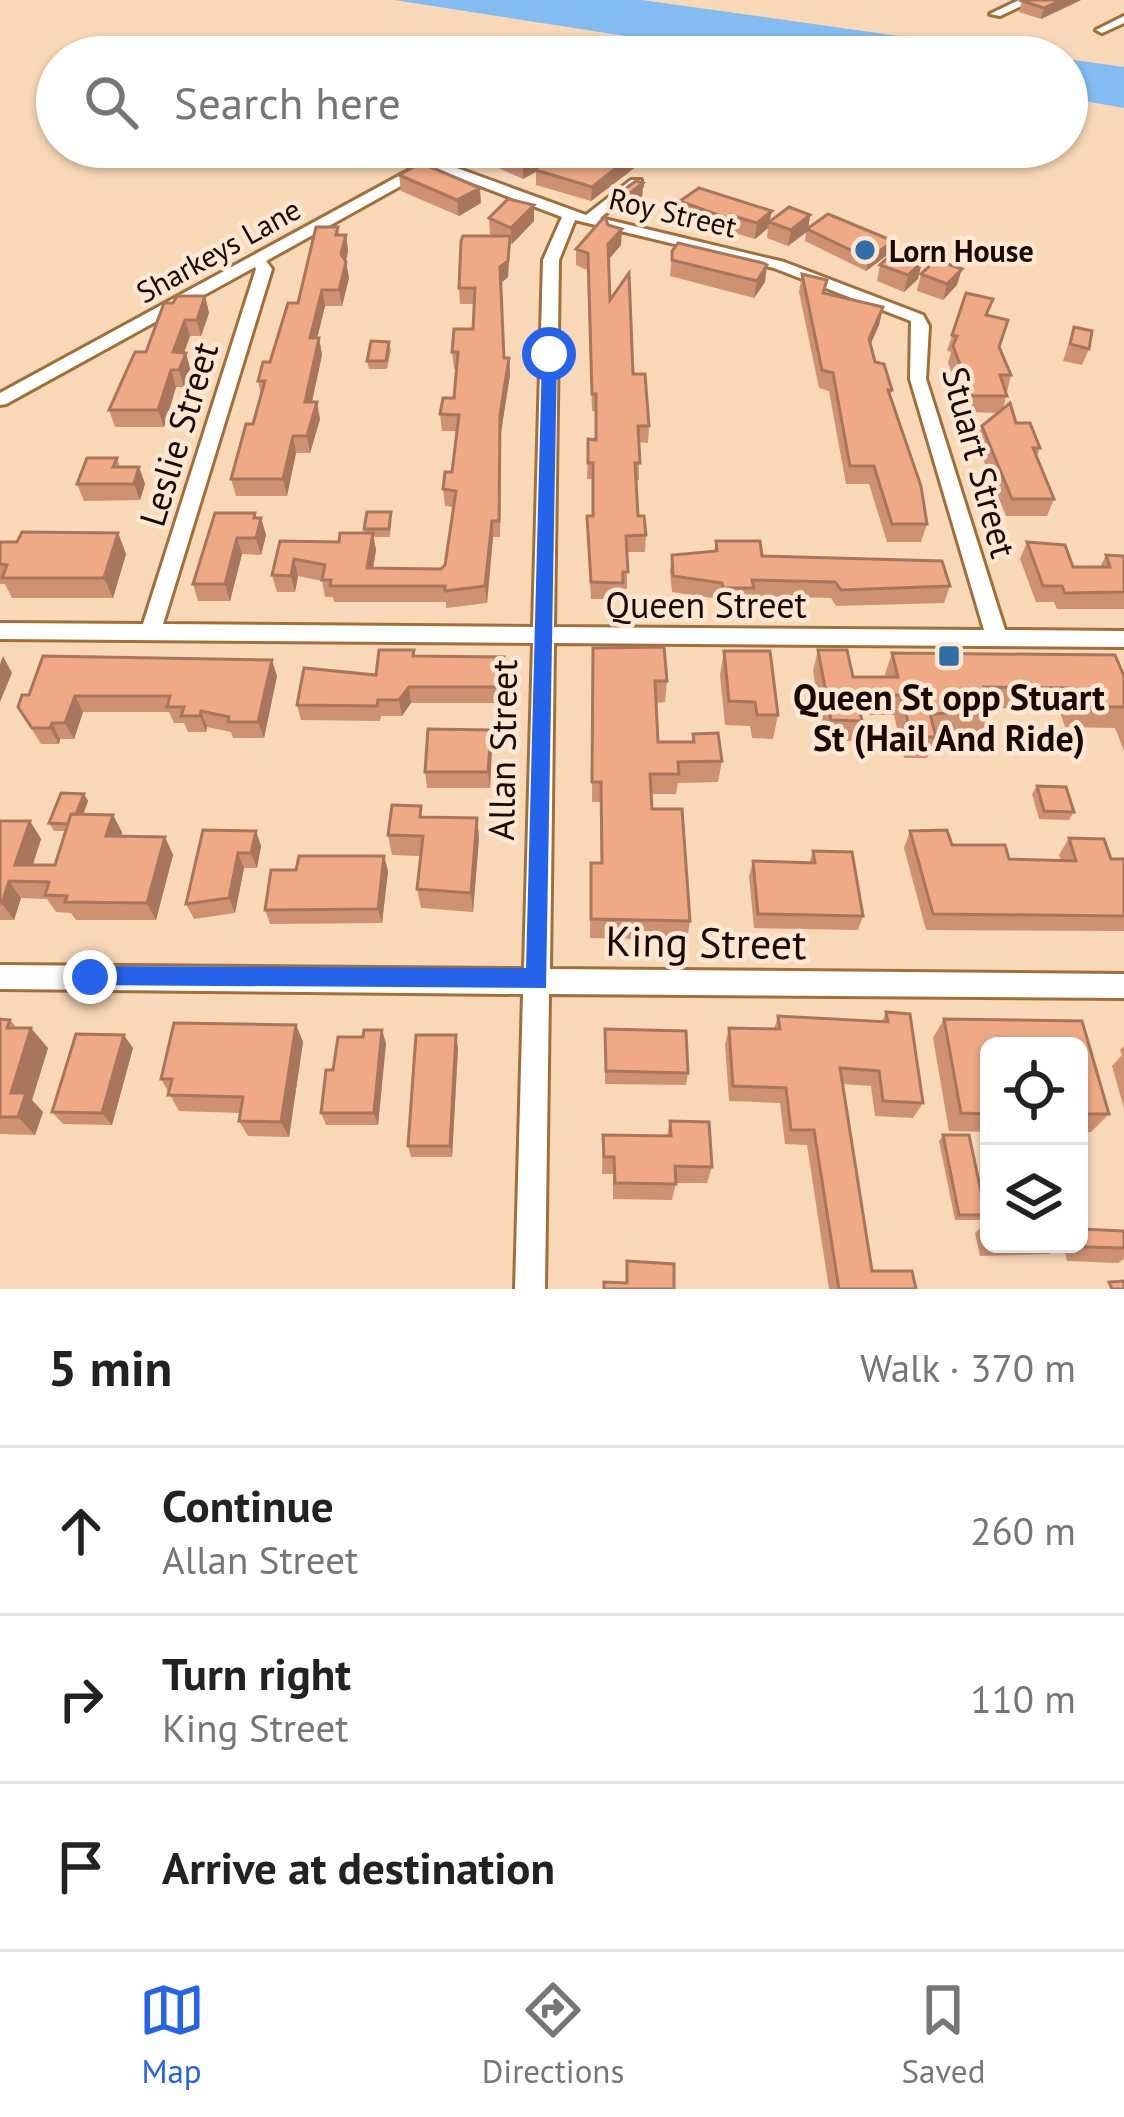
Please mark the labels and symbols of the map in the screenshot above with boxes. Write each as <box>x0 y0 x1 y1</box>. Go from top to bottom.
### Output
street label: Roy Street <box>605 178 741 246</box>
street label: Sharkeys Lane <box>129 189 307 311</box>
place label: Lorn House <box>889 231 1034 270</box>
marker: Lorn House <box>852 237 878 263</box>
route start <box>522 327 576 381</box>
street label: Leslie Street <box>128 336 228 532</box>
street label: Stuart Street <box>932 361 1028 563</box>
street label: Queen Street <box>605 581 807 628</box>
marker: Queen St opp Stuart St (Hail And Ride) <box>936 643 962 669</box>
street label: Allan Street <box>477 659 527 841</box>
place label: Queen St opp Stuart St (Hail And Ride) <box>793 673 1105 761</box>
street label: King Street <box>605 913 807 971</box>
route end <box>63 950 117 1004</box>

